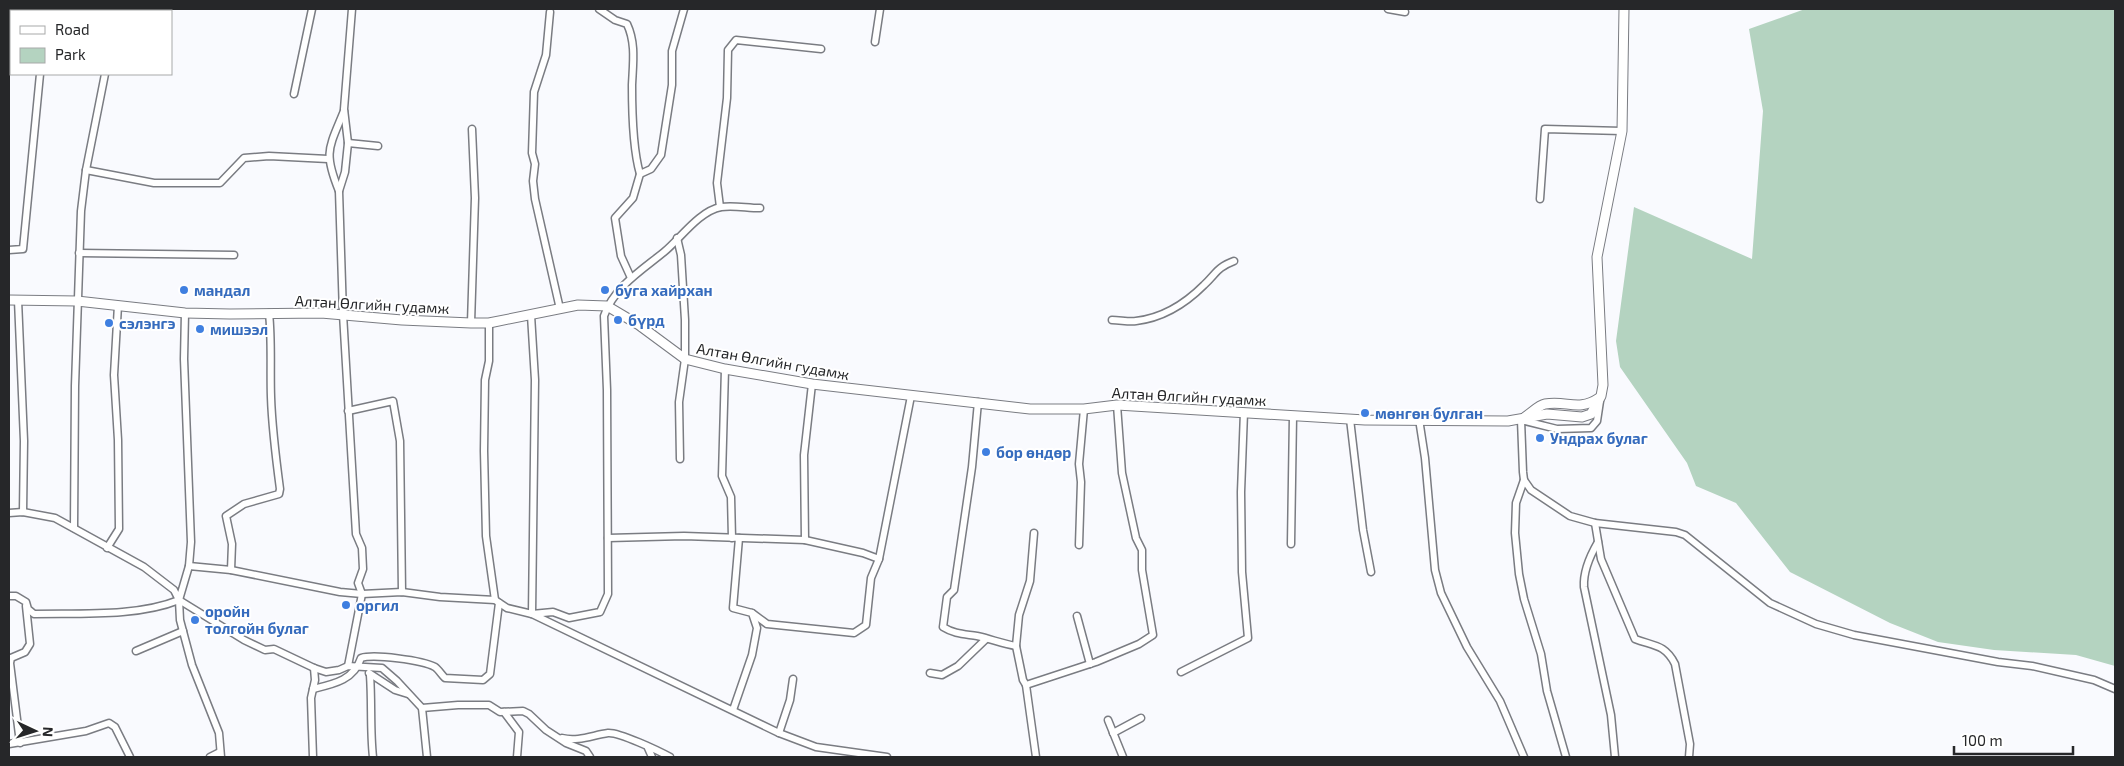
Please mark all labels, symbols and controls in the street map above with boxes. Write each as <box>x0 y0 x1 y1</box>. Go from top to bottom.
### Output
legend <box>10 10 172 75</box>
text: Road <box>55 20 90 38</box>
text: Park <box>55 45 86 63</box>
place label: мандал <box>194 281 250 299</box>
place label: буга хайрхан <box>615 281 713 299</box>
marker: мандал <box>178 284 190 296</box>
marker: буга хайрхан <box>599 284 611 296</box>
street label: Алтан Өлгийн гудамж <box>294 291 450 318</box>
place label: бүрд <box>628 311 665 329</box>
place label: сэлэнгэ <box>119 314 176 332</box>
marker: бүрд <box>612 314 624 326</box>
marker: сэлэнгэ <box>103 317 115 329</box>
place label: мишээл <box>210 320 268 338</box>
marker: мишээл <box>194 323 206 335</box>
street label: Алтан Өлгийн гудамж <box>695 339 851 384</box>
street label: Алтан Өлгийн гудамж <box>1111 383 1267 410</box>
place label: мөнгөн булган <box>1375 404 1483 422</box>
marker: мөнгөн булган <box>1359 407 1371 419</box>
place label: Ундрах булаг <box>1550 429 1648 447</box>
marker: Ундрах булаг <box>1534 432 1546 444</box>
place label: бор өндөр <box>996 443 1071 461</box>
marker: бор өндөр <box>980 446 992 458</box>
place label: оргил <box>356 596 399 614</box>
marker: оргил <box>340 599 352 611</box>
place label: оройн толгойн булаг <box>205 602 309 637</box>
marker: оройн толгойн булаг <box>189 614 201 626</box>
north arrow <box>10 706 60 756</box>
scale bar <box>1954 724 2073 756</box>
text: N <box>40 726 57 738</box>
text: 100 m <box>1962 731 2003 749</box>

